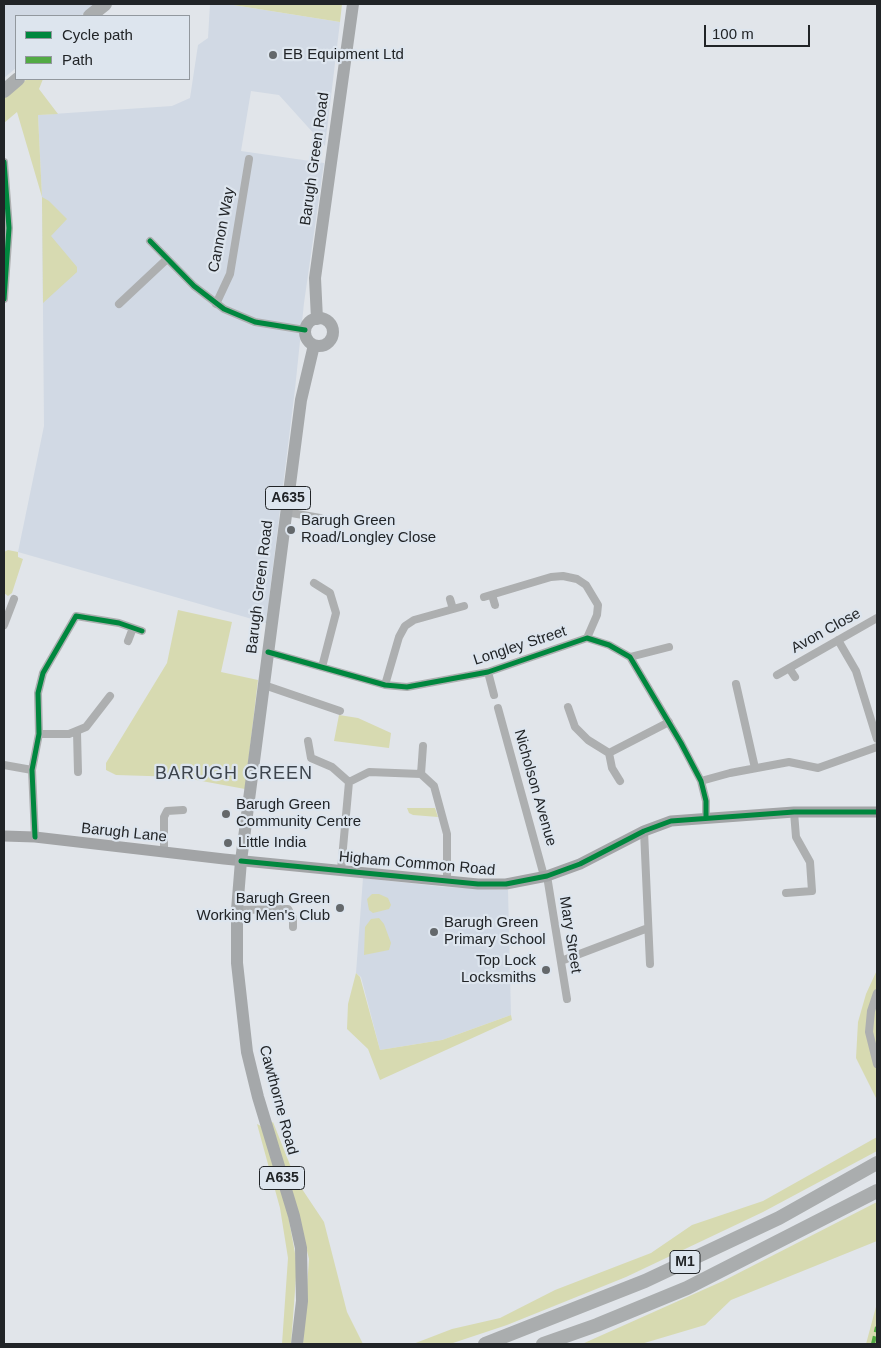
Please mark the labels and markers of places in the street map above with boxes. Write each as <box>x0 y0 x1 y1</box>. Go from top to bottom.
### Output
place label: EB Equipment Ltd <box>283 46 404 64</box>
marker: EB Equipment Ltd <box>267 49 279 61</box>
place label: Barugh Green Road/Longley Close <box>301 512 436 547</box>
marker: Barugh Green Road/Longley Close <box>285 524 297 536</box>
place label: Barugh Green Community Centre <box>236 796 361 831</box>
marker: Barugh Green Community Centre <box>220 808 232 820</box>
place label: Little India <box>238 834 306 852</box>
marker: Little India <box>222 837 234 849</box>
place label: Barugh Green Working Men's Club <box>197 890 330 925</box>
marker: Barugh Green Working Men's Club <box>334 902 346 914</box>
place label: Barugh Green Primary School <box>444 914 546 949</box>
marker: Barugh Green Primary School <box>428 926 440 938</box>
place label: Top Lock Locksmiths <box>461 952 536 987</box>
marker: Top Lock Locksmiths <box>540 964 552 976</box>

